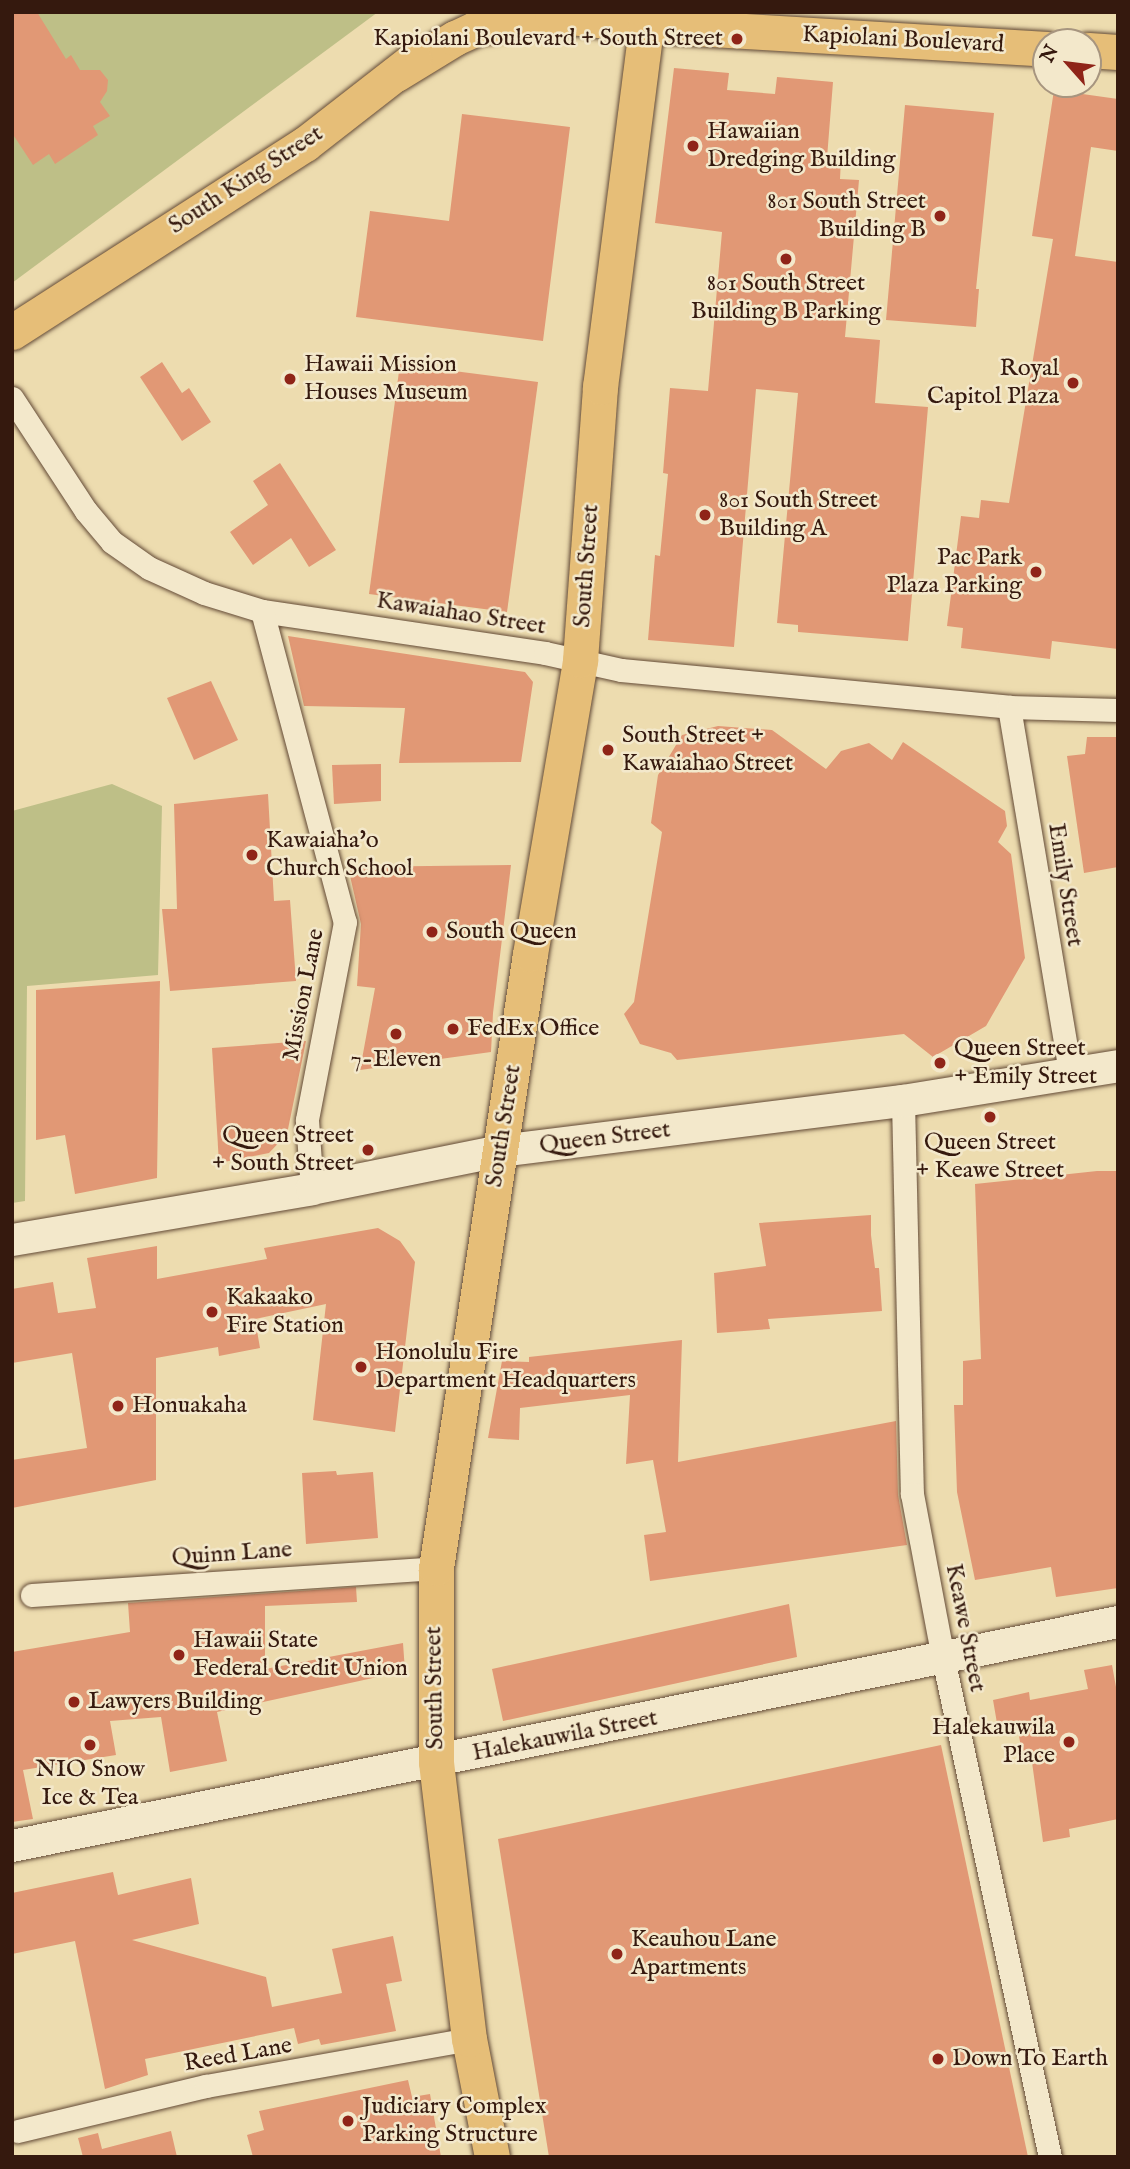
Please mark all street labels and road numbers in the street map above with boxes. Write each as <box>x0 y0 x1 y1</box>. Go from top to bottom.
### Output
street label: Kapiolani Boulevard <box>801 20 1005 60</box>
street label: South King Street <box>163 119 329 241</box>
street label: South Street <box>568 503 606 629</box>
street label: Kawaiahao Street <box>374 586 548 642</box>
street label: Emily Street <box>1041 821 1089 949</box>
street label: Mission Lane <box>277 926 331 1064</box>
street label: South Street <box>480 1063 528 1189</box>
street label: Queen Street <box>538 1116 672 1160</box>
street label: Quinn Lane <box>171 1535 293 1573</box>
street label: Keawe Street <box>938 1561 992 1695</box>
street label: South Street <box>420 1626 450 1750</box>
street label: Halekauwila Street <box>470 1704 660 1768</box>
street label: Reed Lane <box>182 2031 294 2079</box>

